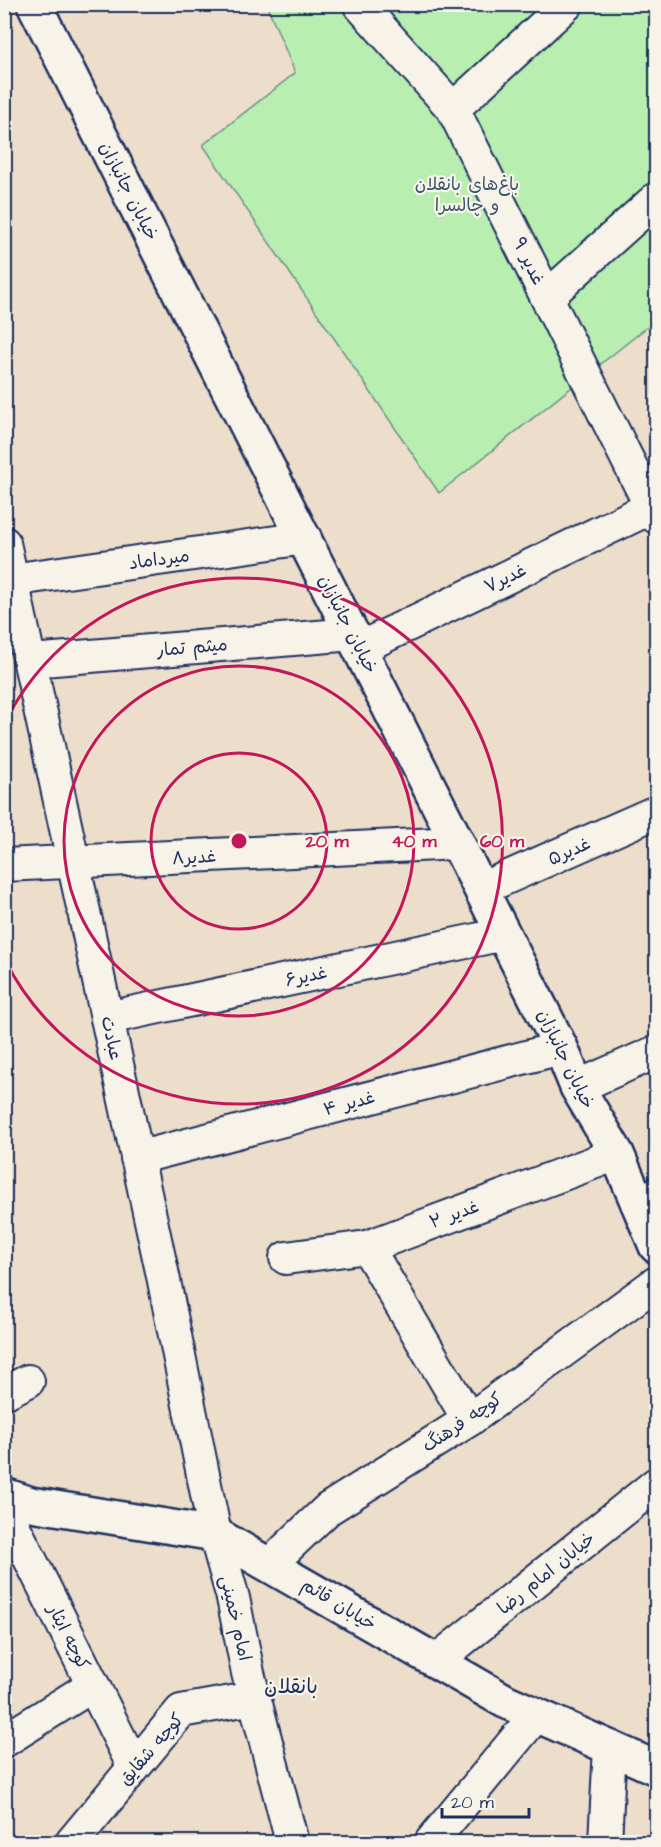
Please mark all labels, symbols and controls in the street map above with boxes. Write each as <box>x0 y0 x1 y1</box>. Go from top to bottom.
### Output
street label: خیابان جانبازان <box>93 138 164 245</box>
park label: باغ‌های بانقلان و چالسرا <box>415 172 519 218</box>
street label: غدیر ۹ <box>506 233 551 289</box>
street label: میرداماد <box>127 543 191 576</box>
street label: غدیر۷ <box>480 558 531 599</box>
street label: خیابان جانبازان <box>312 571 383 678</box>
street label: میثم تمار <box>155 632 229 664</box>
text: 20 m <box>305 829 349 854</box>
text: 40 m <box>392 829 437 854</box>
text: 60 m <box>480 829 525 854</box>
centre of rings <box>229 831 249 851</box>
street label: غدیر۵ <box>544 831 594 872</box>
street label: غدیر۸ <box>171 844 217 871</box>
street label: غدیر۶ <box>283 960 329 993</box>
street label: خیابان جانبازان <box>531 1005 600 1113</box>
street label: عبادت <box>95 1014 128 1063</box>
street label: غدیر ۴ <box>321 1085 378 1122</box>
street label: غدیر ۲ <box>426 1194 482 1235</box>
street label: کوچه فرهنگ <box>417 1386 508 1458</box>
street label: خیابان امام رضا <box>492 1526 601 1621</box>
street label: خیابان قائم <box>296 1572 381 1637</box>
street label: امام خمینی <box>213 1573 257 1664</box>
street label: کوچه ایثار <box>40 1598 96 1675</box>
district label: بانقلان <box>264 1672 318 1701</box>
street label: کوچه شقایق <box>113 1708 190 1791</box>
scale bar <box>442 1781 529 1819</box>
text: 20 m <box>451 1790 494 1815</box>

